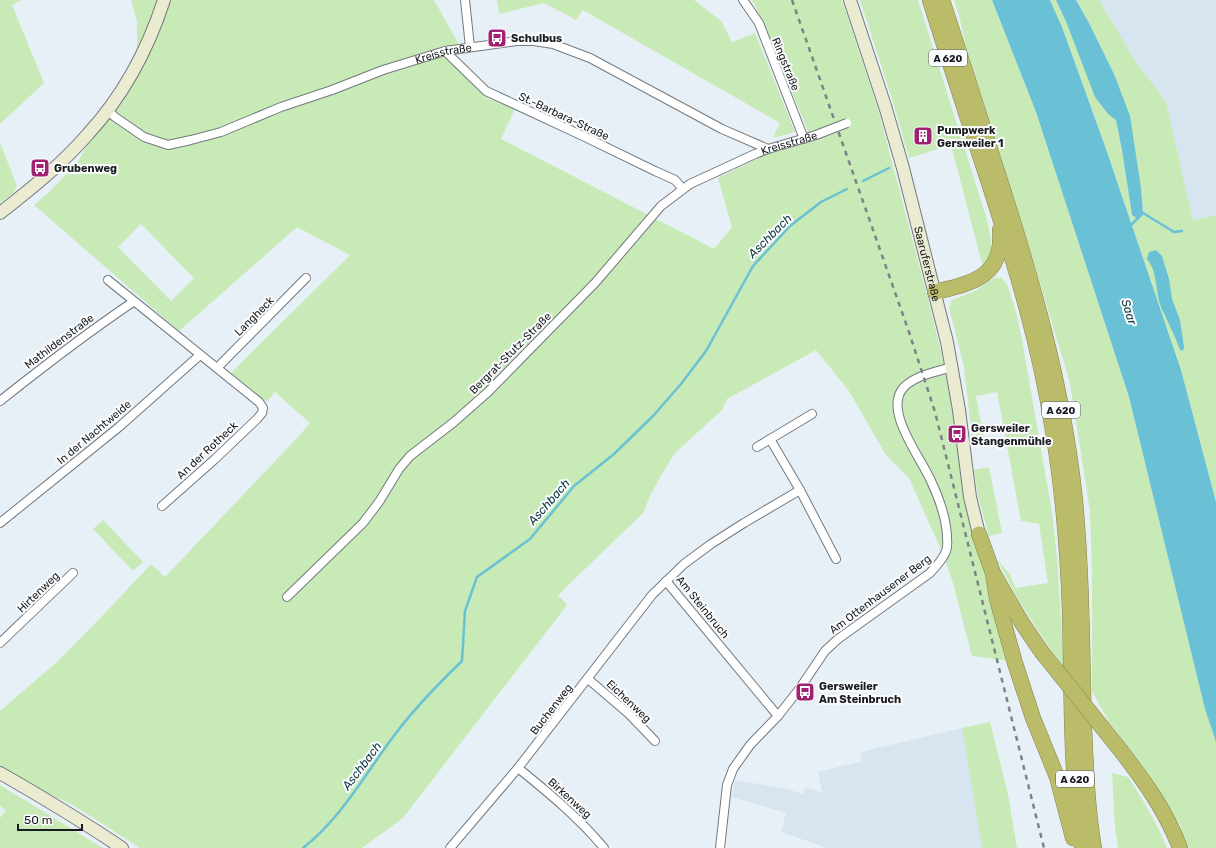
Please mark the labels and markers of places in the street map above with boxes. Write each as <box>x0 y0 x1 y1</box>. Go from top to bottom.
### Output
bus stop icon: Schulbus <box>486 27 508 49</box>
place label: Schulbus <box>511 32 562 45</box>
place label: Pumpwerk Gersweiler 1 <box>937 124 1003 150</box>
building icon: Pumpwerk Gersweiler 1 <box>912 125 934 147</box>
bus stop icon: Grubenweg <box>29 157 51 179</box>
place label: Grubenweg <box>54 162 117 175</box>
place label: Gersweiler Stangenmühle <box>971 422 1052 448</box>
bus stop icon: Gersweiler Stangenmühle <box>946 423 968 445</box>
place label: Gersweiler Am Steinbruch <box>819 680 901 706</box>
bus stop icon: Gersweiler Am Steinbruch <box>794 681 816 703</box>

